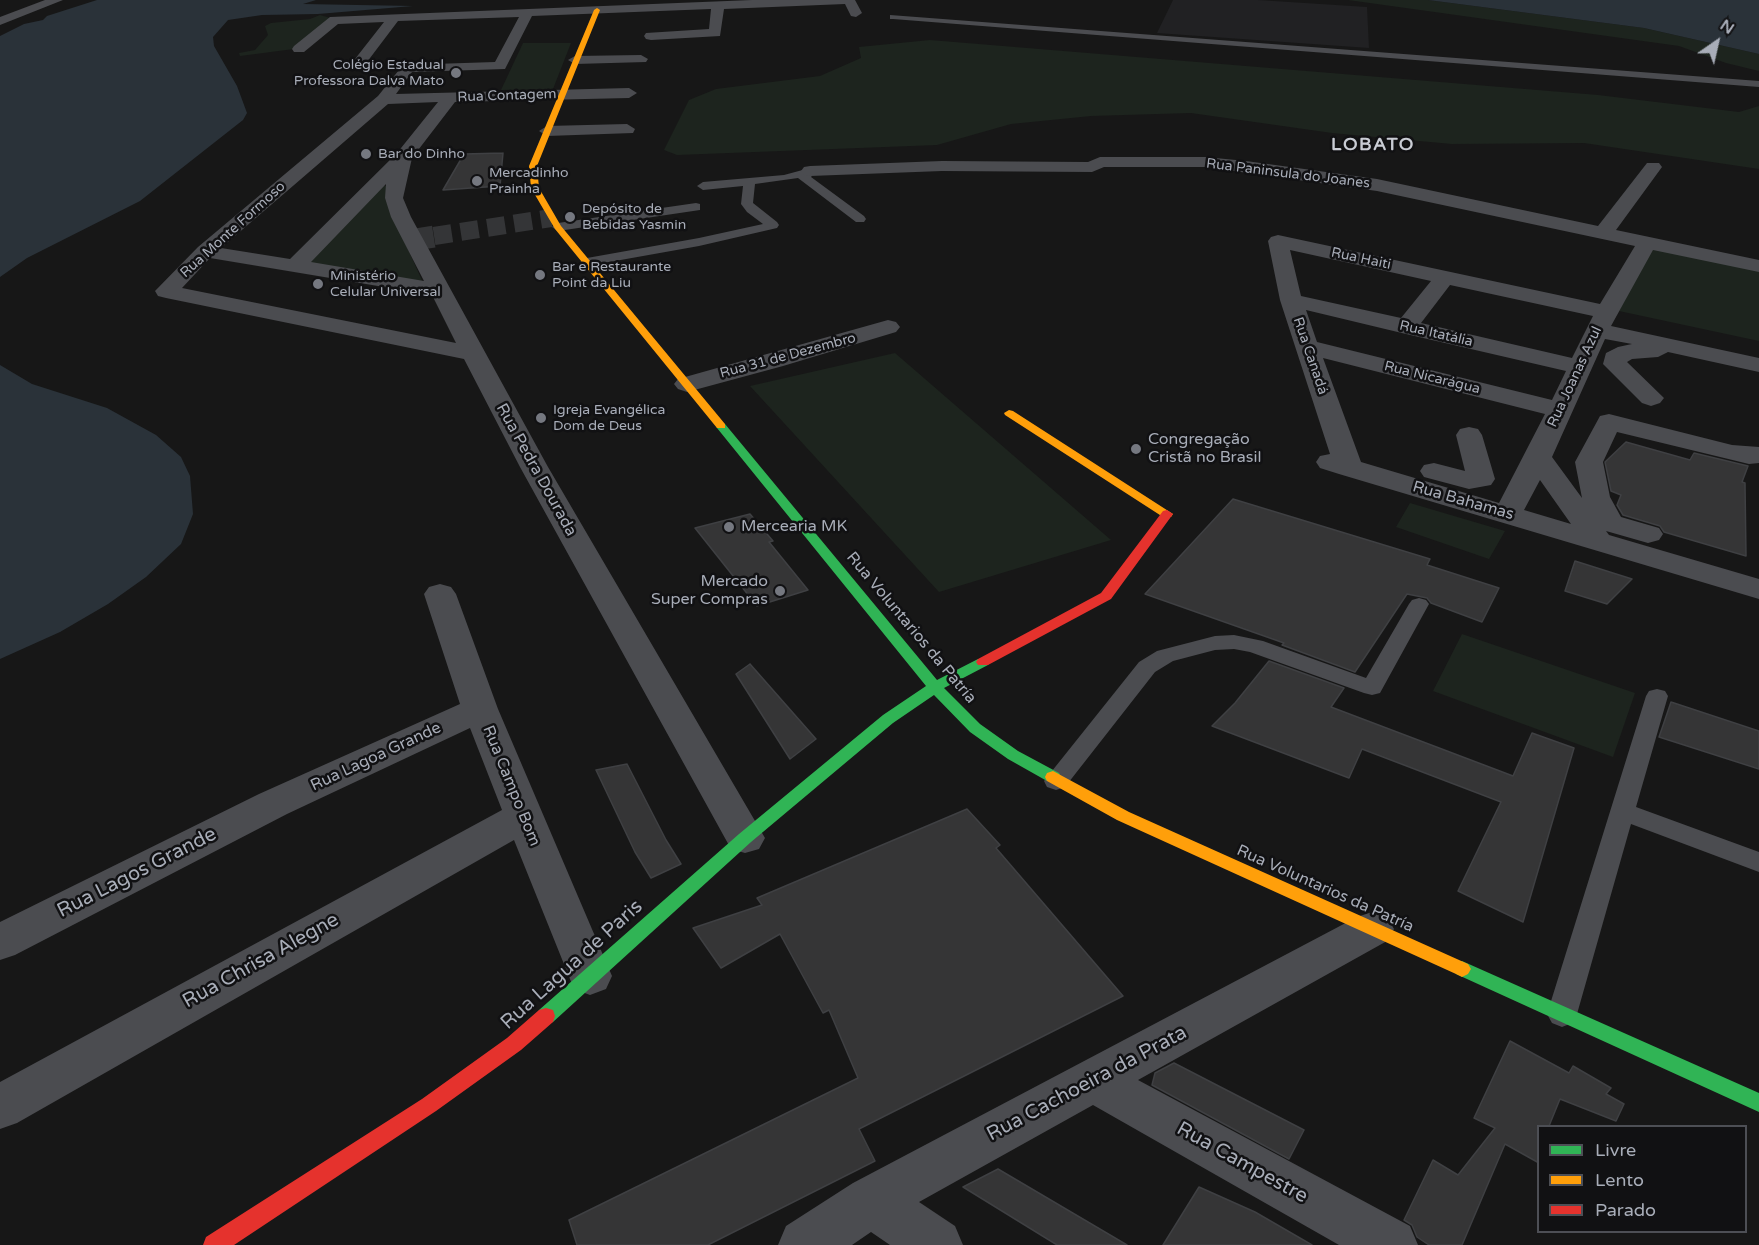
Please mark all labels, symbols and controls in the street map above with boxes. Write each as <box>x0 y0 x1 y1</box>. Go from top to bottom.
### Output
north arrow <box>1687 12 1747 72</box>
text: N <box>1716 15 1738 39</box>
place label: Colégio Estadual Professora Dalva Mato <box>294 57 444 90</box>
marker: Colégio Estadual Professora Dalva Mato <box>449 66 463 80</box>
street label: Rua Contagem <box>457 86 557 106</box>
district label: LOBATO <box>1331 134 1415 156</box>
place label: Bar do Dinho <box>378 146 465 162</box>
marker: Bar do Dinho <box>359 147 373 161</box>
street label: Rua Paninsula do Joanes <box>1205 156 1371 192</box>
place label: Mercadinho Prainha <box>489 165 569 198</box>
marker: Mercadinho Prainha <box>470 174 484 188</box>
street label: Rua Monte Formoso <box>177 178 289 282</box>
place label: Depósito de Bebidas Yasmin <box>582 201 686 234</box>
marker: Depósito de Bebidas Yasmin <box>563 210 577 224</box>
street label: Rua Haiti <box>1330 244 1392 274</box>
place label: Bar e Restaurante Point da Liu <box>552 259 671 292</box>
place label: Ministério Celular Universal <box>330 268 441 300</box>
marker: Bar e Restaurante Point da Liu <box>533 268 547 282</box>
marker: Ministério Celular Universal <box>311 277 325 291</box>
street label: Rua Canadá <box>1289 315 1331 397</box>
street label: Rua Itatália <box>1398 317 1474 351</box>
street label: Rua Joanas Azul <box>1544 324 1606 430</box>
street label: Rua 31 de Dezembro <box>718 330 858 382</box>
street label: Rua Nicarágua <box>1382 358 1482 398</box>
street label: Rua Pedra Dourada <box>492 400 580 540</box>
place label: Igreja Evangélica Dom de Deus <box>553 402 665 434</box>
marker: Igreja Evangélica Dom de Deus <box>534 411 548 425</box>
place label: Congregação Cristã no Brasil <box>1148 430 1261 468</box>
marker: Congregação Cristã no Brasil <box>1129 442 1143 456</box>
street label: Rua Bahamas <box>1410 477 1516 525</box>
place label: Mercearia MK <box>741 517 847 537</box>
marker: Mercearia MK <box>722 520 736 534</box>
street label: Rua Voluntarios da Patría <box>842 548 980 708</box>
place label: Mercado Super Compras <box>651 572 768 610</box>
marker: Mercado Super Compras <box>773 584 787 598</box>
street label: Rua Lagoa Grande <box>308 718 444 796</box>
street label: Rua Campo Bom <box>478 723 544 849</box>
street label: Rua Lagos Grande <box>53 823 221 923</box>
street label: Rua Voluntarios da Patría <box>1233 841 1417 937</box>
street label: Rua Lagua de Paris <box>496 895 648 1035</box>
street label: Rua Chrisa Alegne <box>179 908 343 1014</box>
street label: Rua Cachoeira da Prata <box>983 1021 1191 1147</box>
street label: Rua Campestre <box>1172 1117 1312 1209</box>
legend <box>1537 1125 1747 1233</box>
text: Livre <box>1595 1139 1636 1161</box>
text: Lento <box>1595 1169 1644 1191</box>
text: Parado <box>1595 1199 1656 1221</box>

